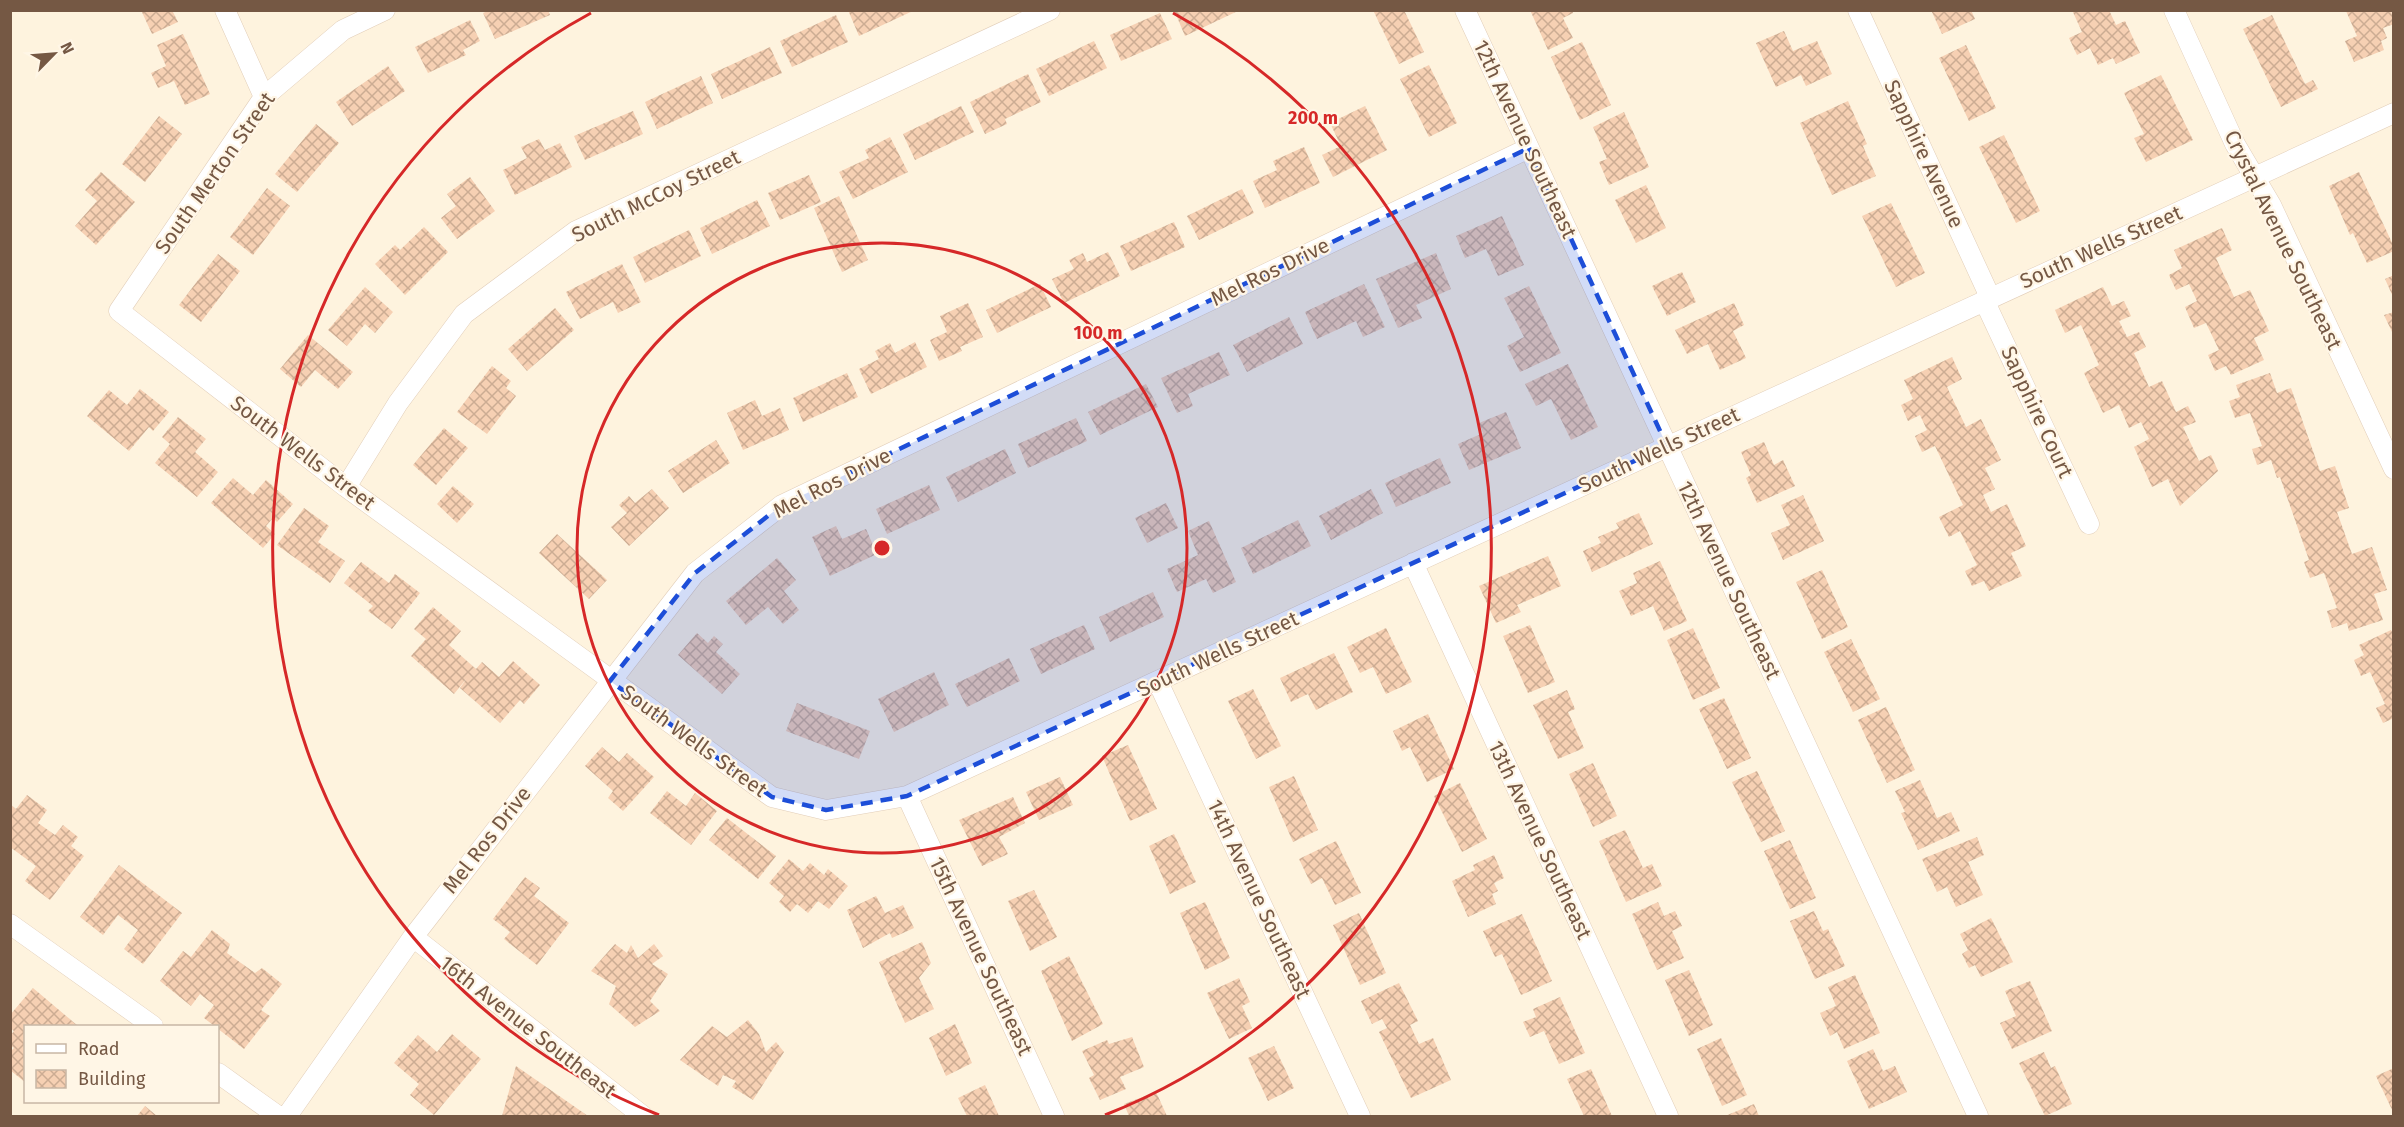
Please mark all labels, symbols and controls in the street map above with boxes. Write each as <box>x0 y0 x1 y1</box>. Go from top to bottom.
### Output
north arrow <box>24 24 84 84</box>
street label: 12th Avenue Southeast <box>1468 36 1583 243</box>
text: N <box>56 39 78 57</box>
street label: Sapphire Avenue <box>1878 76 1970 232</box>
street label: South Merton Street <box>149 87 281 259</box>
text: 200 m <box>1288 107 1338 129</box>
street label: Crystal Avenue Southeast <box>2219 126 2348 354</box>
street label: South McCoy Street <box>568 144 745 248</box>
street label: South Wells Street <box>2016 199 2186 294</box>
street label: Mel Ros Drive <box>1206 232 1334 312</box>
text: 100 m <box>1074 322 1122 344</box>
street label: Sapphire Court <box>1995 342 2079 482</box>
street label: South Wells Street <box>225 390 381 516</box>
street label: South Wells Street <box>1574 401 1744 499</box>
street label: Mel Ros Drive <box>769 442 895 524</box>
street label: 12th Avenue Southeast <box>1672 477 1787 684</box>
centre of rings <box>872 538 892 558</box>
street label: South Wells Street <box>1133 605 1303 703</box>
street label: South Wells Street <box>616 679 773 803</box>
street label: 13th Avenue Southeast <box>1483 737 1598 944</box>
street label: Mel Ros Drive <box>437 781 537 899</box>
street label: 14th Avenue Southeast <box>1201 795 1317 1003</box>
street label: 15th Avenue Southeast <box>924 853 1039 1060</box>
street label: 16th Avenue Southeast <box>435 950 622 1104</box>
legend <box>24 1025 219 1103</box>
text: Road <box>78 1038 120 1060</box>
text: Building <box>78 1068 146 1090</box>

